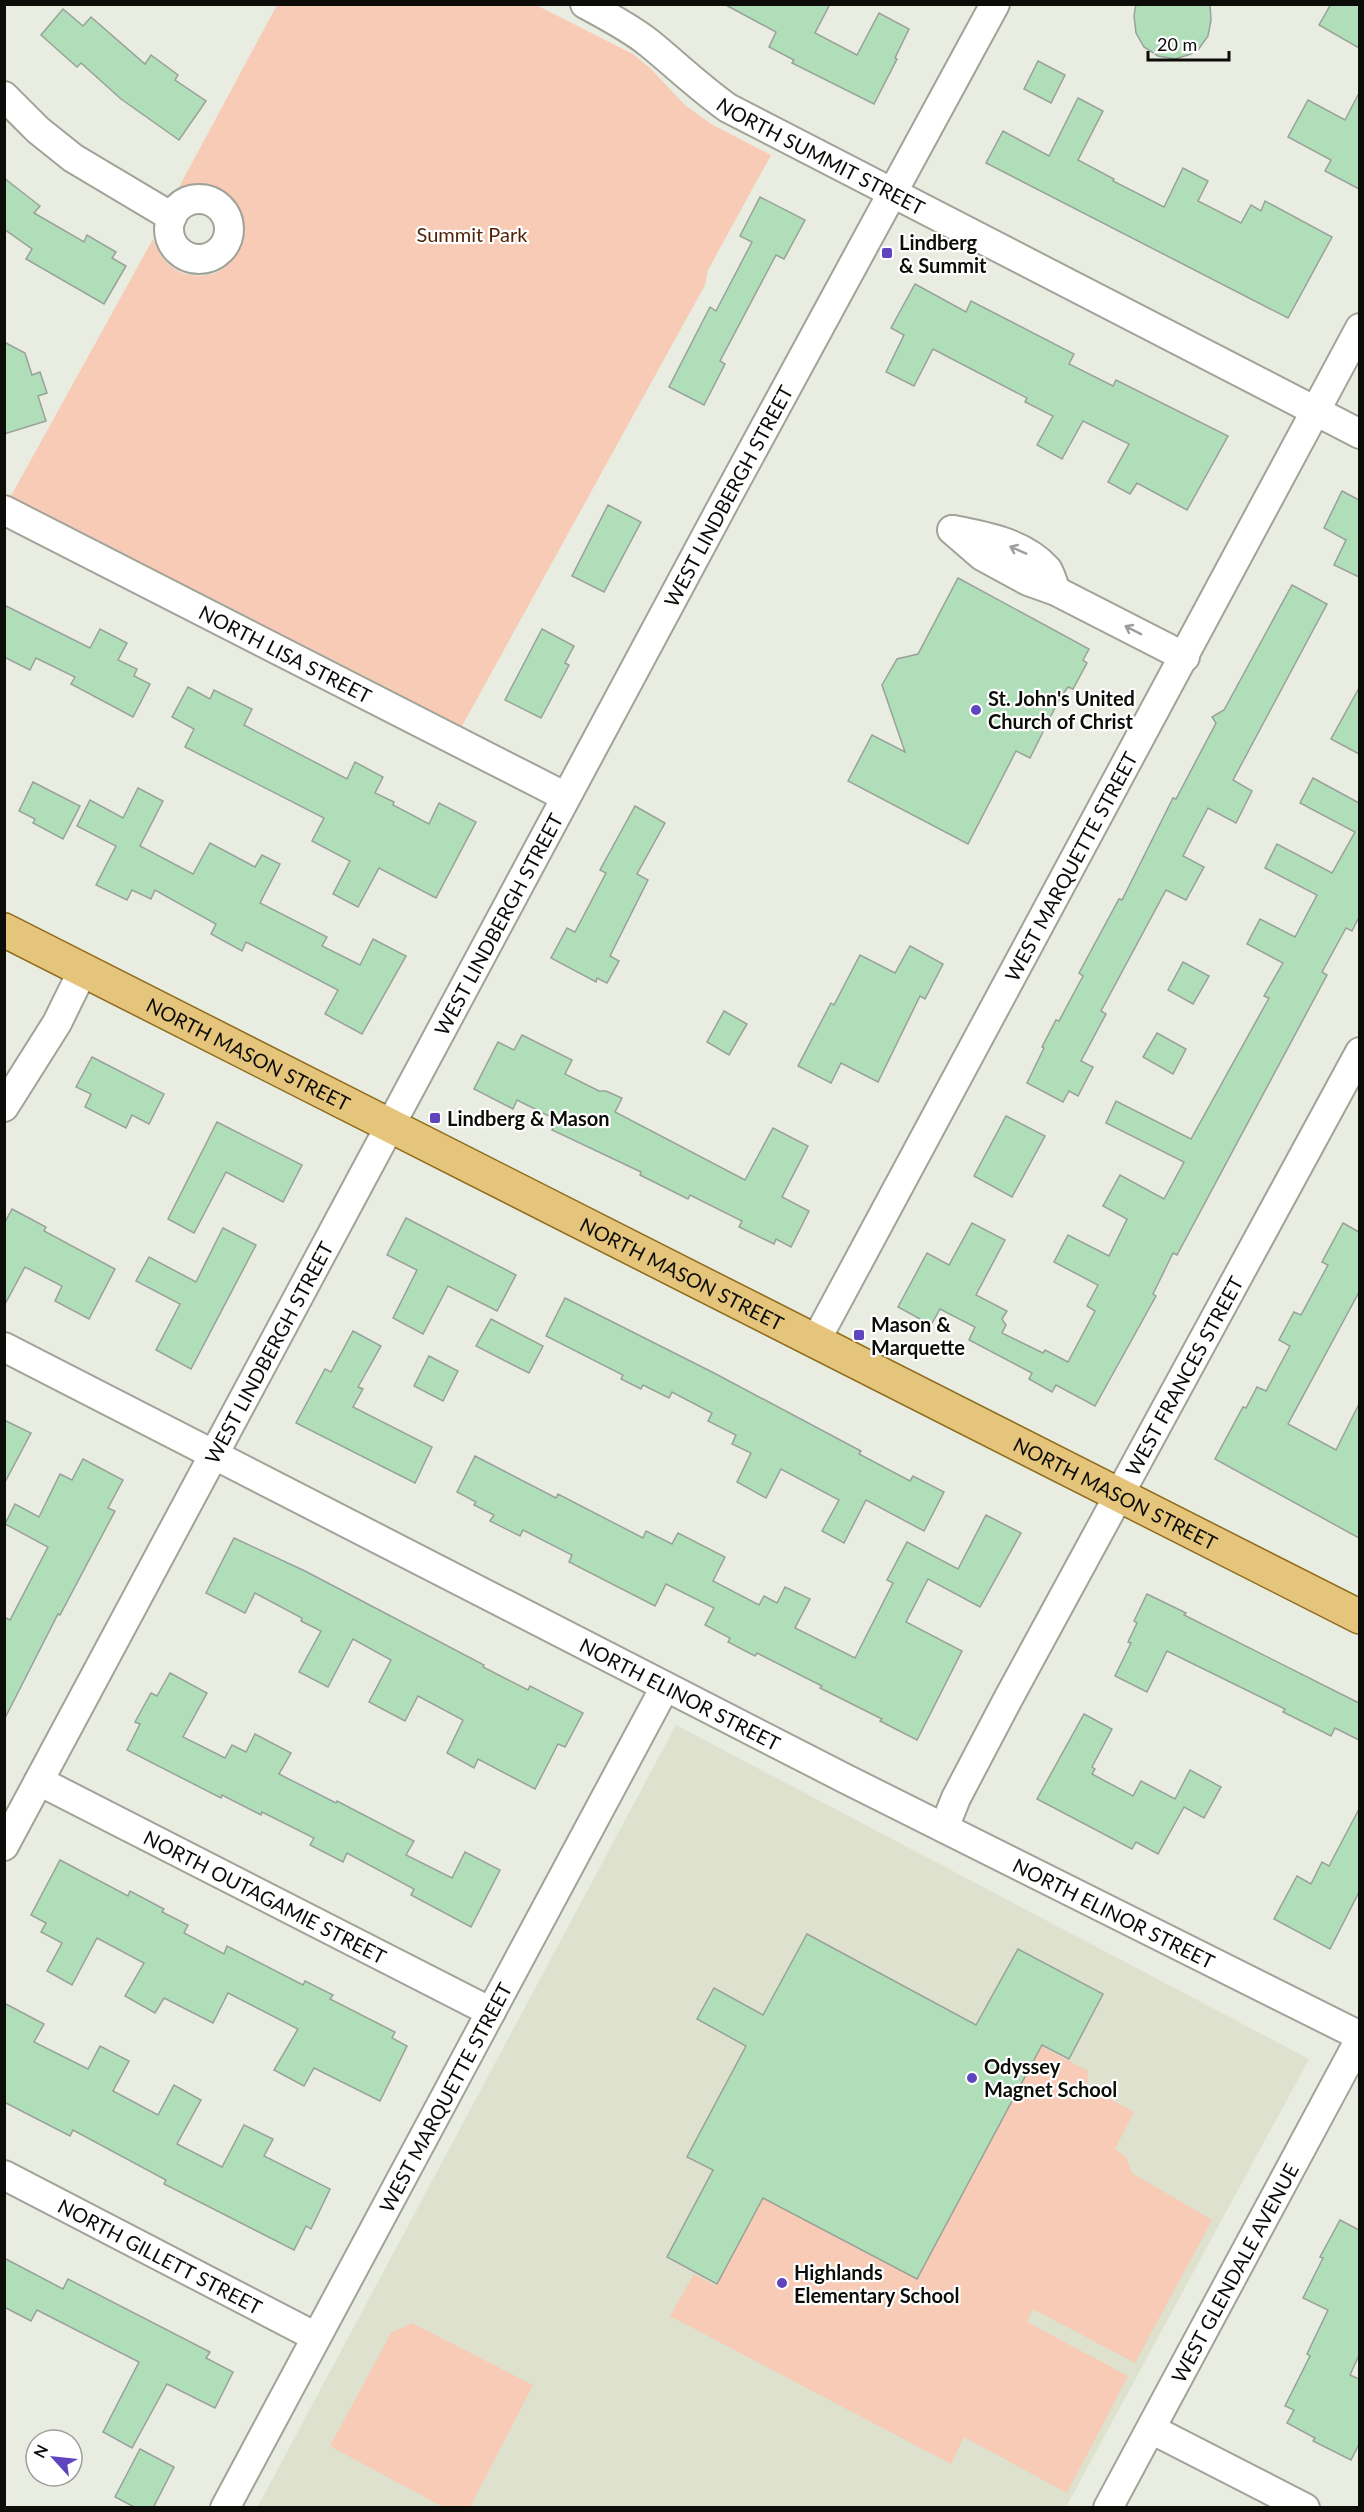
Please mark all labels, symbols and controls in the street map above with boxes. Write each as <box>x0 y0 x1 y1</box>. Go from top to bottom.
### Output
scale bar <box>1148 24 1229 62</box>
text: 20 m <box>1157 33 1197 55</box>
street label: NORTH SUMMIT STREET <box>712 92 929 220</box>
park label: Summit Park <box>417 222 528 246</box>
place label: Lindberg & Summit <box>899 230 987 277</box>
marker: Lindberg & Summit <box>880 246 894 260</box>
street label: WEST LINDBERGH STREET <box>659 381 798 611</box>
one-way arrow <box>1009 543 1027 554</box>
street label: NORTH LISA STREET <box>195 600 376 708</box>
one-way arrow <box>1124 624 1142 635</box>
place label: St. John's United Church of Christ <box>988 686 1135 733</box>
marker: St. John's United Church of Christ <box>969 703 983 717</box>
street label: WEST MARQUETTE STREET <box>999 747 1142 985</box>
street label: WEST LINDBERGH STREET <box>429 809 567 1039</box>
street label: NORTH MASON STREET <box>143 992 354 1115</box>
place label: Lindberg & Mason <box>447 1106 610 1130</box>
marker: Lindberg & Mason <box>428 1111 442 1125</box>
street label: NORTH MASON STREET <box>576 1212 788 1335</box>
street label: WEST LINDBERGH STREET <box>199 1237 338 1467</box>
street label: WEST FRANCES STREET <box>1120 1272 1248 1480</box>
place label: Mason & Marquette <box>871 1312 965 1359</box>
marker: Mason & Marquette <box>852 1328 866 1342</box>
street label: NORTH MASON STREET <box>1010 1432 1221 1555</box>
street label: NORTH ELINOR STREET <box>576 1633 785 1755</box>
street label: NORTH OUTAGAMIE STREET <box>140 1825 391 1969</box>
street label: NORTH ELINOR STREET <box>1009 1853 1219 1973</box>
street label: WEST MARQUETTE STREET <box>374 1978 516 2216</box>
place label: Odyssey Magnet School <box>984 2054 1117 2101</box>
marker: Odyssey Magnet School <box>965 2071 979 2085</box>
street label: WEST GLENDALE AVENUE <box>1166 2159 1303 2386</box>
street label: NORTH GILLETT STREET <box>54 2193 266 2319</box>
place label: Highlands Elementary School <box>794 2260 959 2307</box>
marker: Highlands Elementary School <box>775 2276 789 2290</box>
north arrow <box>24 2428 84 2488</box>
text: N <box>29 2441 51 2461</box>

